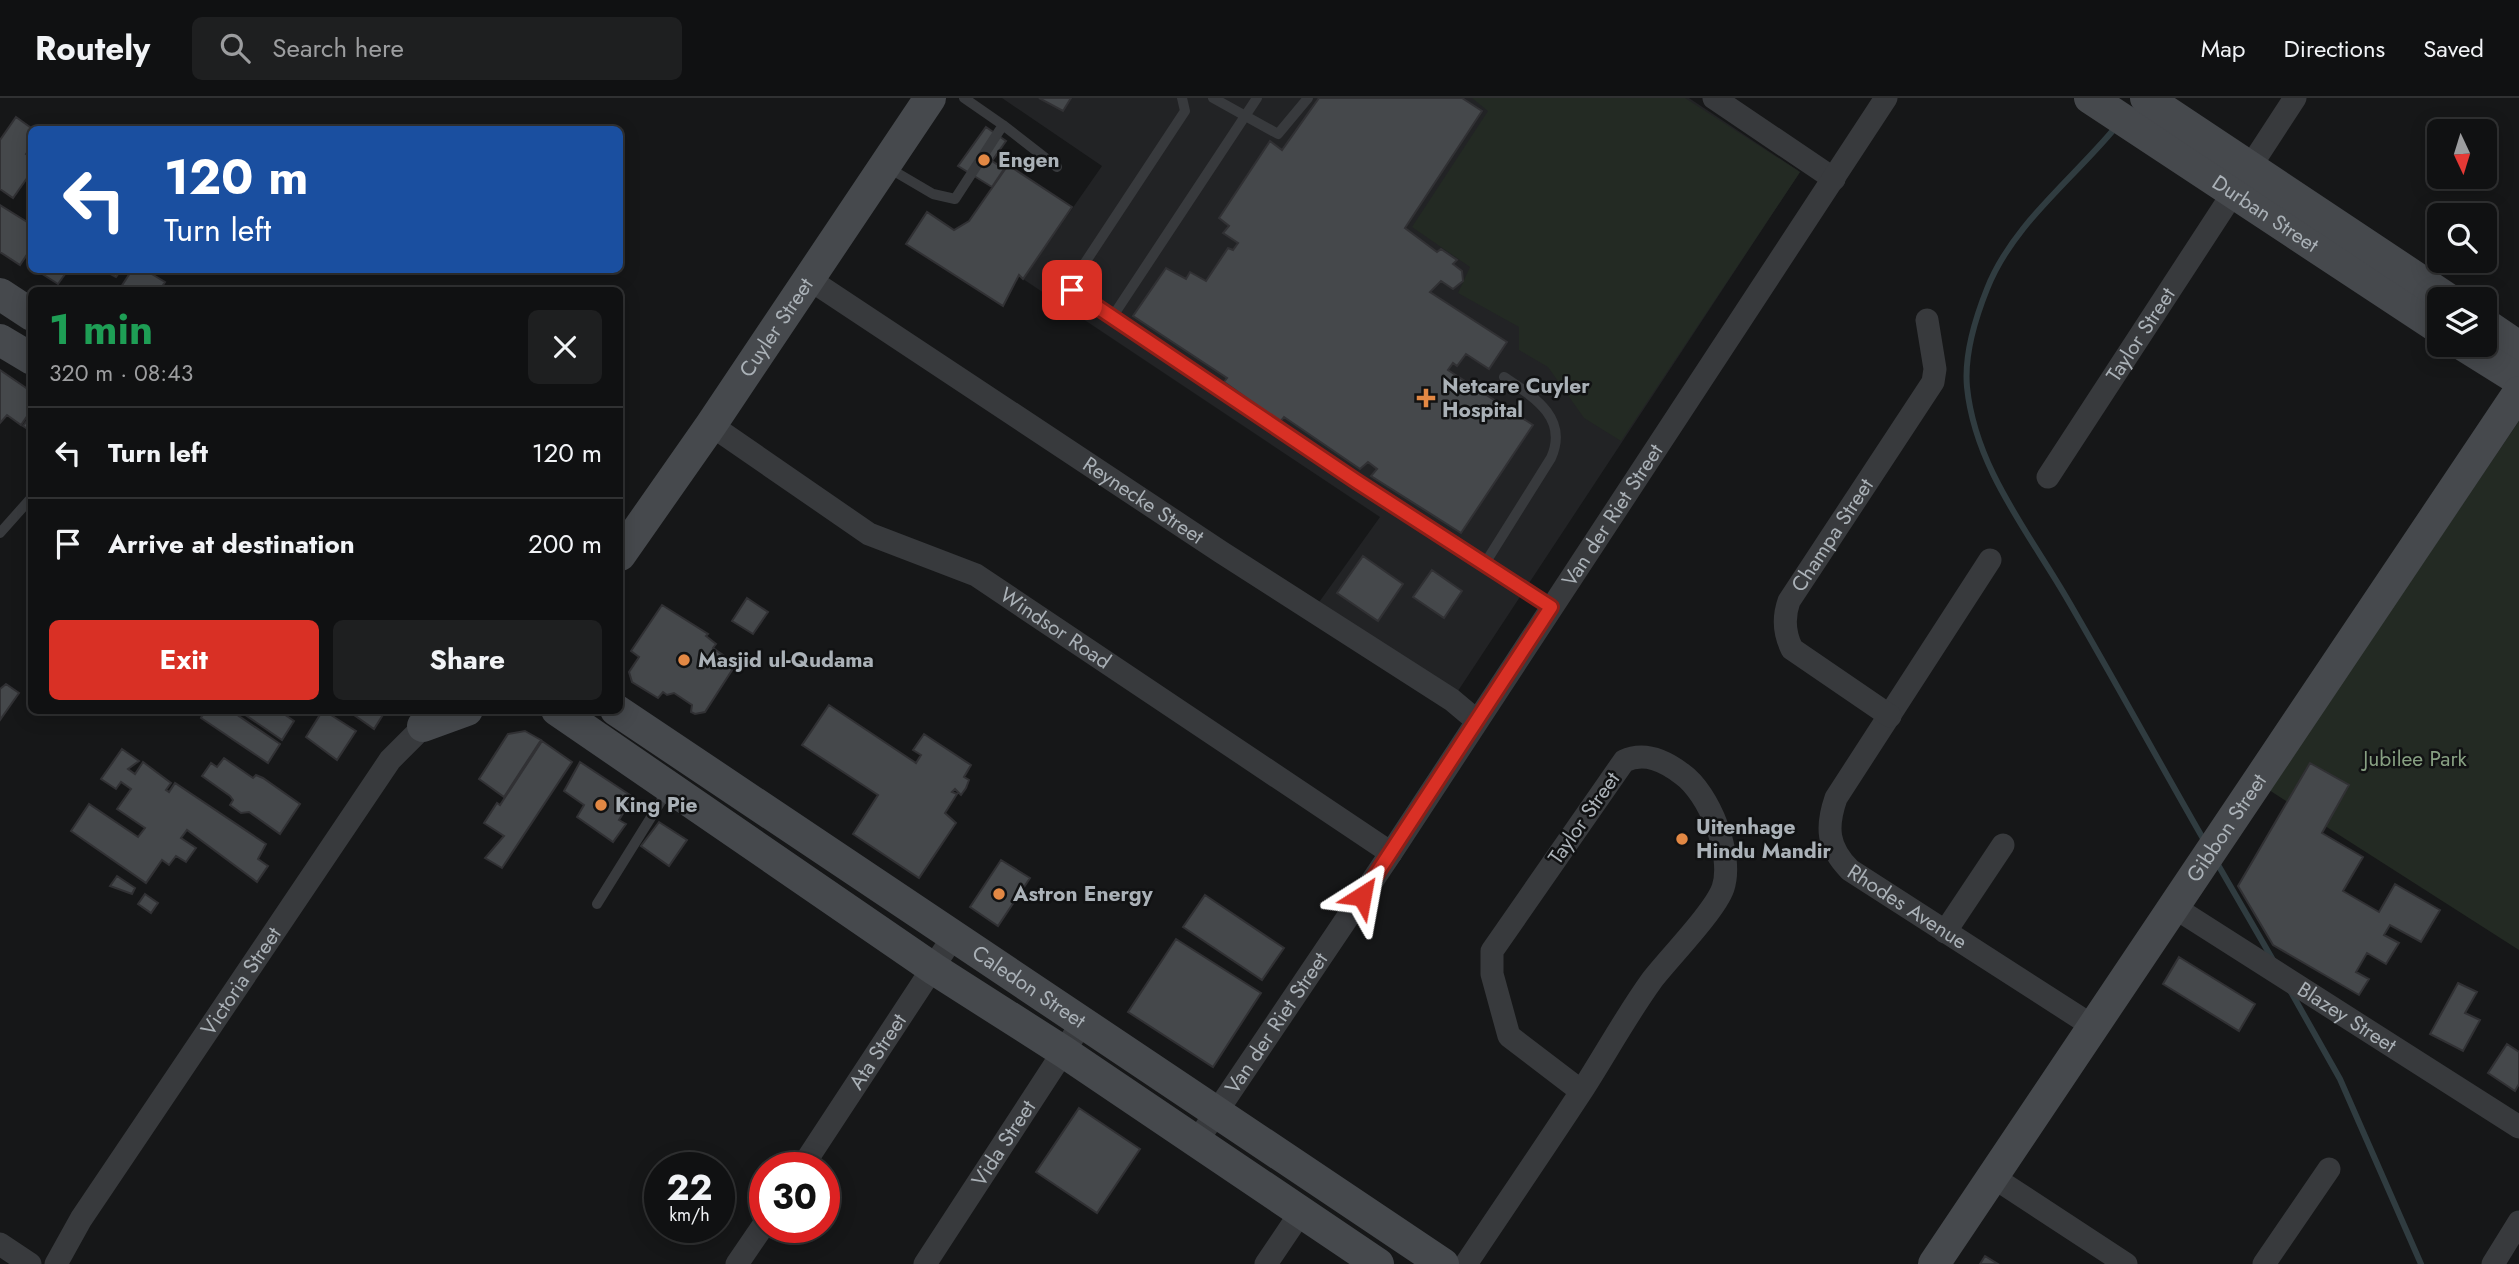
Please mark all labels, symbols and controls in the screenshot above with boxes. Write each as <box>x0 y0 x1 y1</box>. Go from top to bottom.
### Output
search box <box>192 17 682 80</box>
text: Routely <box>35 25 150 72</box>
icon: search <box>216 29 254 67</box>
text: Search here <box>272 29 404 67</box>
text: Map <box>2201 31 2246 66</box>
text: Directions <box>2284 31 2385 66</box>
text: Saved <box>2423 31 2484 66</box>
north arrow <box>2427 119 2497 189</box>
map controls <box>2427 119 2497 357</box>
text: 120 m <box>164 142 308 212</box>
place label: Engen <box>998 145 1060 175</box>
marker: Engen <box>976 152 992 168</box>
icon: left <box>49 154 140 245</box>
street label: Durban Street <box>2206 168 2324 260</box>
button: search <box>2427 203 2497 273</box>
text: Turn left <box>164 207 271 253</box>
pin <box>1042 260 1102 320</box>
icon: arrive <box>1053 271 1091 309</box>
street label: Cuyler Street <box>732 272 820 383</box>
street label: Taylor Street <box>2099 282 2183 388</box>
button: layers <box>2427 287 2497 357</box>
text: 1 min <box>49 299 153 360</box>
button: close <box>528 310 602 384</box>
text: 320 m · 08:43 <box>49 356 193 390</box>
place label: Netcare Cuyler Hospital <box>1442 371 1590 425</box>
marker: Netcare Cuyler Hospital <box>1416 388 1436 408</box>
icon: left <box>49 434 87 472</box>
text: Turn left <box>108 434 208 472</box>
text: 120 m <box>532 434 602 472</box>
street label: Van der Riet Street <box>1555 438 1670 593</box>
street label: Reynecke Street <box>1077 449 1210 552</box>
street label: Champa Street <box>1784 472 1881 598</box>
icon: arrive <box>49 525 87 563</box>
text: Arrive at destination <box>108 525 355 563</box>
text: 200 m <box>528 525 602 563</box>
street label: Windsor Road <box>994 580 1117 676</box>
button: Exit <box>49 620 319 700</box>
button: Share <box>333 620 602 700</box>
place label: Masjid ul-Qudama <box>698 645 874 675</box>
marker: Masjid ul-Qudama <box>676 652 692 668</box>
park label: Jubilee Park <box>2360 744 2468 774</box>
street label: Taylor Street <box>1541 766 1627 870</box>
street label: Gibbon Street <box>2179 768 2274 888</box>
place label: King Pie <box>615 790 698 820</box>
marker: King Pie <box>593 797 609 813</box>
place label: Uitenhage Hindu Mandir <box>1696 812 1832 866</box>
marker: Uitenhage Hindu Mandir <box>1674 831 1690 847</box>
street label: Rhodes Avenue <box>1841 857 1973 957</box>
position arrow <box>1325 859 1399 933</box>
place label: Astron Energy <box>1012 879 1154 909</box>
marker: Astron Energy <box>991 886 1007 902</box>
street label: Victoria Street <box>194 921 288 1042</box>
street label: Caledon Street <box>966 938 1092 1036</box>
street label: Van der Riet Street <box>1218 946 1335 1100</box>
street label: Blazey Street <box>2291 974 2402 1060</box>
street label: Ata Street <box>842 1008 914 1096</box>
street label: Vida Street <box>964 1094 1043 1193</box>
speed limit sign: 30 <box>749 1152 840 1243</box>
text: 22 <box>667 1163 712 1213</box>
text: km/h <box>669 1202 710 1228</box>

